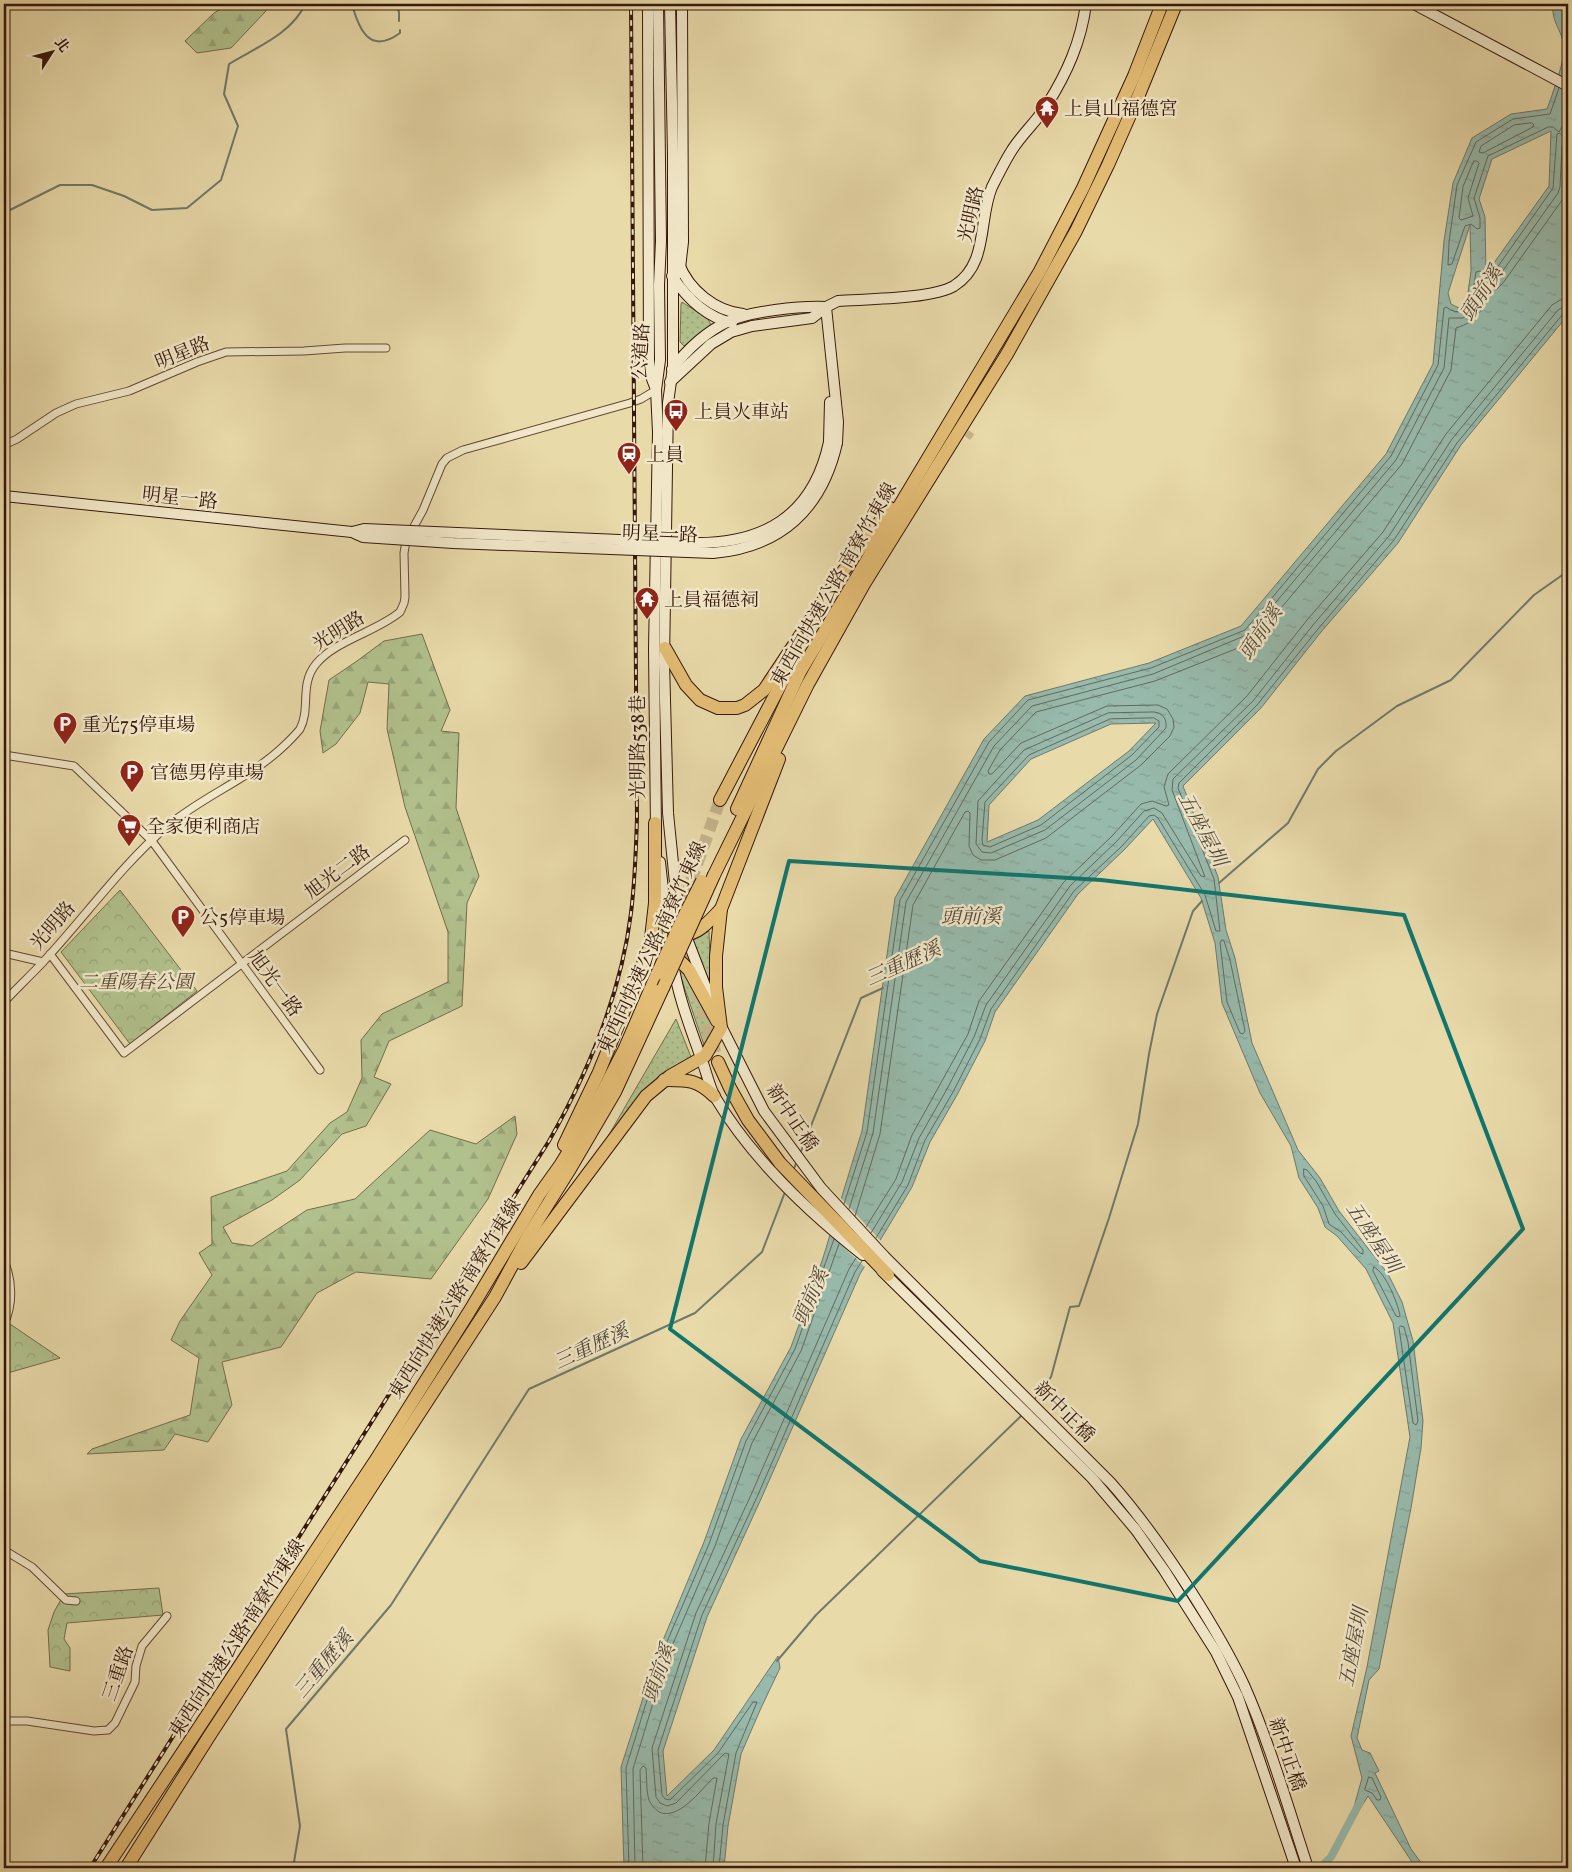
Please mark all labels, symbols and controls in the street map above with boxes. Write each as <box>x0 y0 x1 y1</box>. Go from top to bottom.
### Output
north arrow <box>28 28 78 78</box>
text: 北 <box>50 34 73 56</box>
temple icon: 上員山福德宮 <box>1034 95 1060 129</box>
place label: 上員山福德宮 <box>1064 97 1178 123</box>
street label: 光明路 <box>953 184 991 245</box>
water label: 頭前溪 <box>1455 260 1512 327</box>
street label: 公道路 <box>628 322 656 380</box>
street label: 明星路 <box>151 331 214 377</box>
bus stop icon: 上員火車站 <box>663 398 689 432</box>
place label: 上員火車站 <box>694 400 789 426</box>
station icon: 上員 <box>616 441 642 475</box>
place label: 上員 <box>646 443 684 469</box>
street label: 東西向快速公路 南寮竹東線 <box>766 478 904 692</box>
street label: 明星一路 <box>141 482 219 516</box>
street label: 明星一路 <box>621 521 698 549</box>
temple icon: 上員福德祠 <box>634 586 660 620</box>
place label: 上員福德祠 <box>664 588 759 614</box>
water label: 頭前溪 <box>1233 599 1291 666</box>
street label: 光明路 <box>308 606 370 658</box>
street label: 光明路538巷 <box>626 695 652 799</box>
parking icon: 重光75停車場 <box>52 711 78 745</box>
place label: 重光75停車場 <box>82 713 195 739</box>
parking icon: 官德男停車場 <box>119 759 145 793</box>
place label: 官德男停車場 <box>150 761 264 787</box>
water label: 五座屋圳 <box>1170 788 1234 874</box>
supermarket icon: 全家便利商店 <box>116 813 142 847</box>
place label: 全家便利商店 <box>146 815 260 841</box>
street label: 東西向快速公路 南寮竹東線 <box>592 837 714 1058</box>
street label: 旭光二路 <box>300 839 376 906</box>
street label: 光明路 <box>25 896 82 956</box>
parking icon: 公5停車場 <box>170 904 196 938</box>
water label: 頭前溪 <box>941 904 1003 932</box>
place label: 公5停車場 <box>200 906 285 932</box>
water label: 三重歷溪 <box>862 935 948 994</box>
street label: 旭光一路 <box>242 946 307 1023</box>
park label: 二重陽春公園 <box>79 970 196 996</box>
street label: 新中正橋 <box>759 1079 823 1157</box>
street label: 東西向快速公路 南寮竹東線 <box>383 1194 528 1404</box>
water label: 五座屋圳 <box>1338 1197 1408 1282</box>
water label: 頭前溪 <box>787 1263 838 1331</box>
water label: 三重歷溪 <box>550 1317 636 1377</box>
street label: 新中正橋 <box>1028 1376 1100 1448</box>
street label: 東西向快速公路 南寮竹東線 <box>164 1535 312 1743</box>
water label: 五座屋圳 <box>1334 1603 1377 1689</box>
water label: 三重歷溪 <box>288 1624 362 1705</box>
water label: 頭前溪 <box>636 1639 684 1707</box>
street label: 三重路 <box>97 1642 140 1705</box>
street label: 新中正橋 <box>1261 1714 1311 1795</box>

